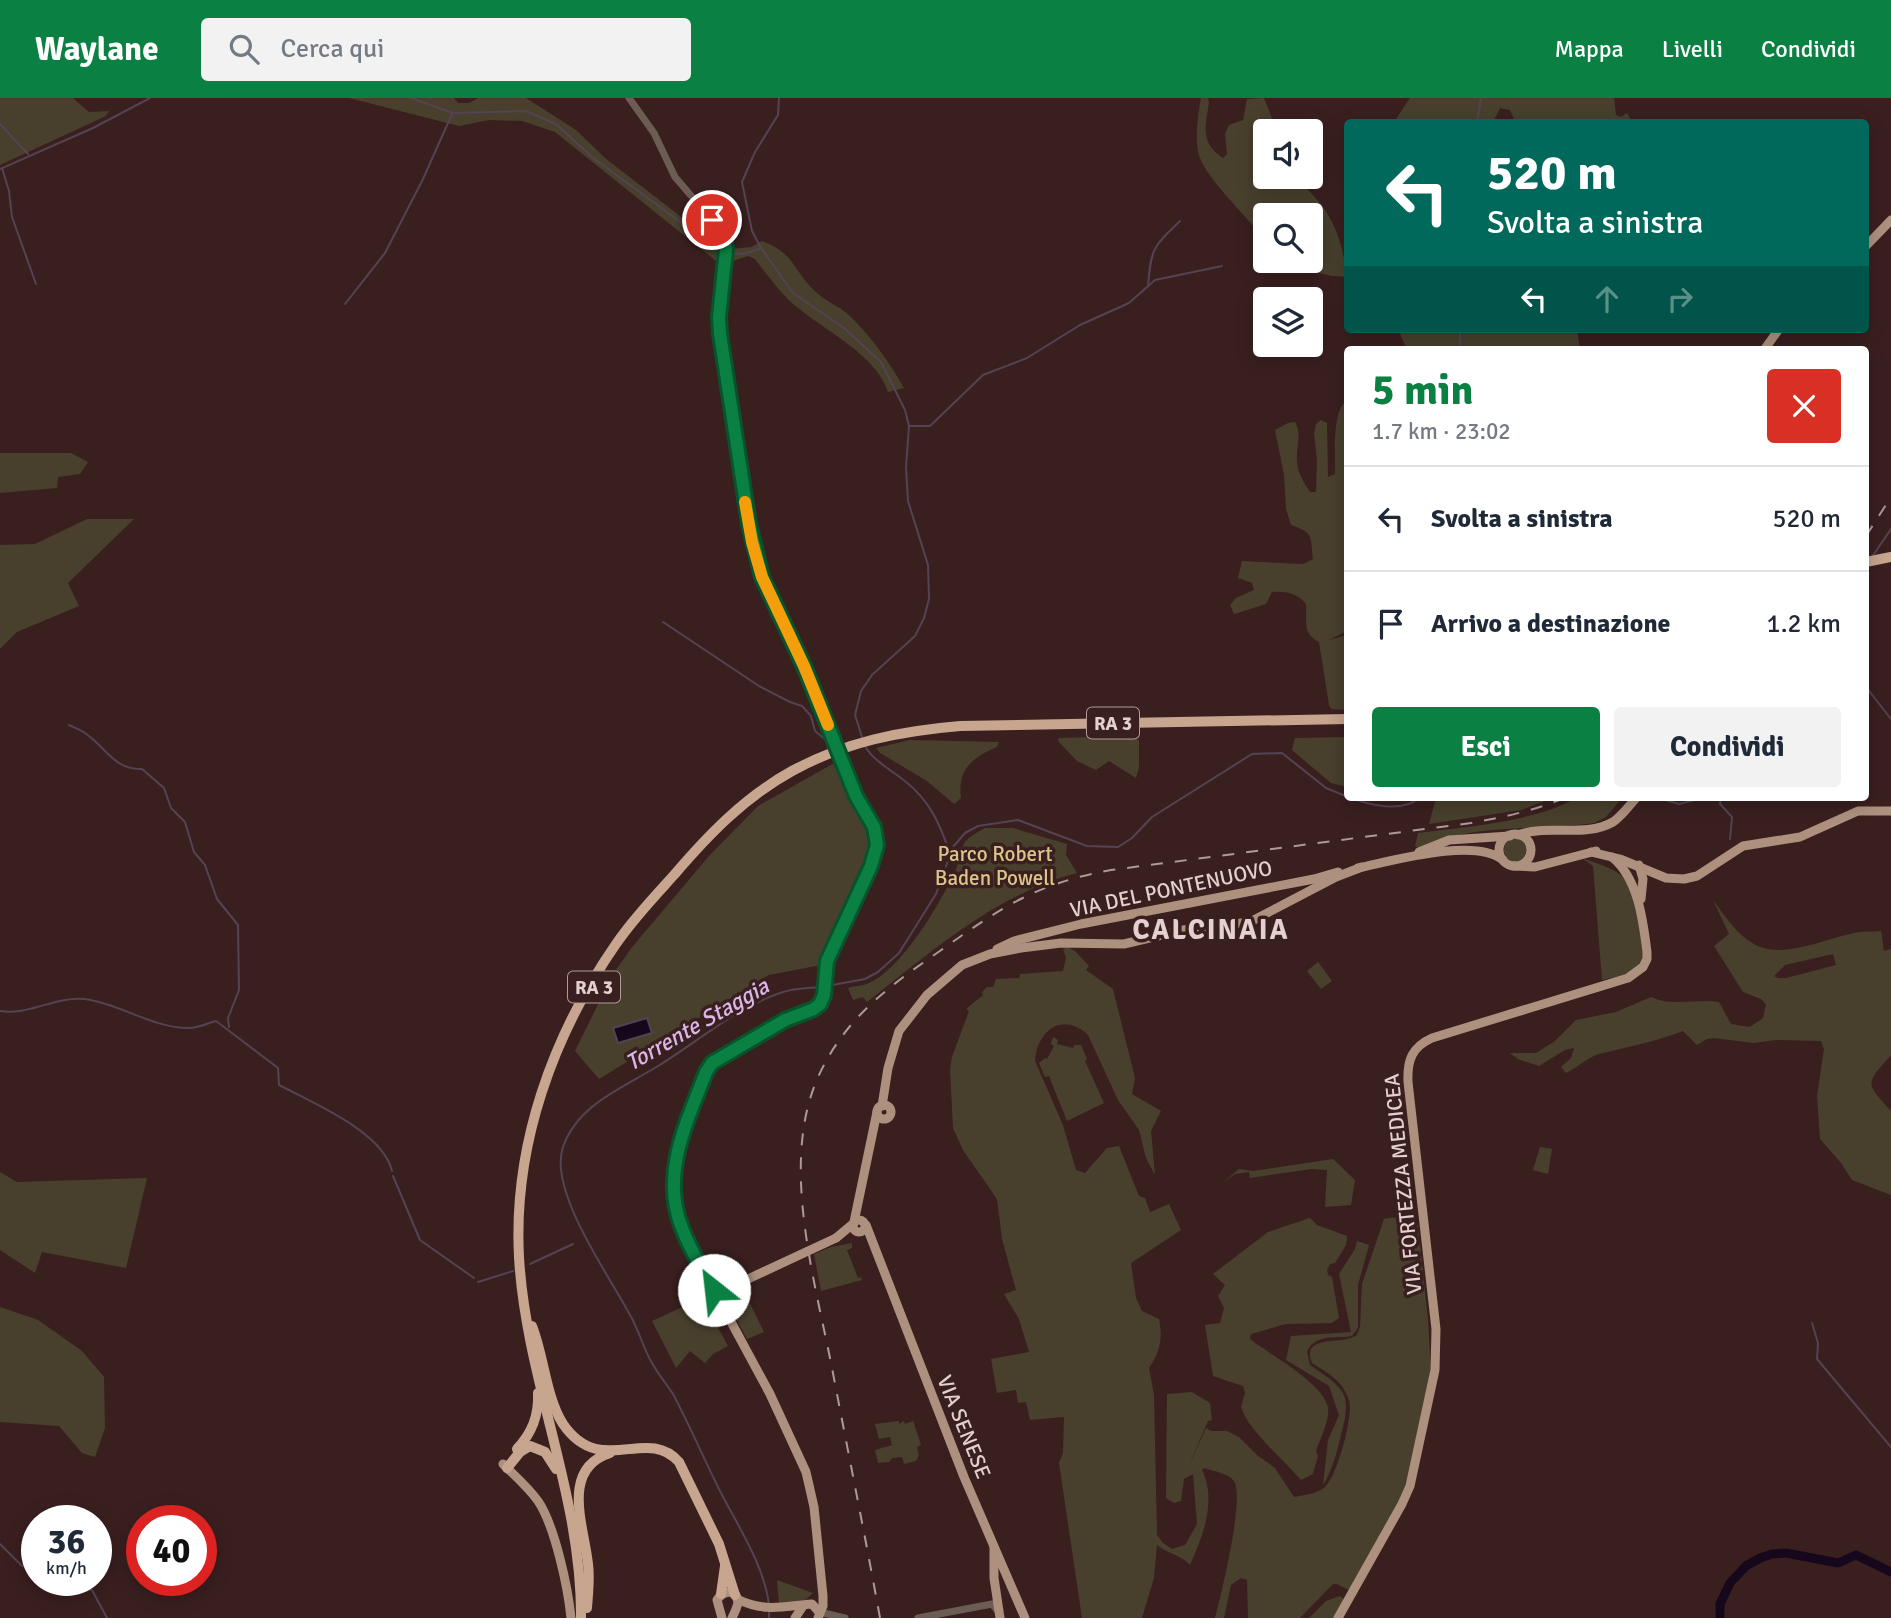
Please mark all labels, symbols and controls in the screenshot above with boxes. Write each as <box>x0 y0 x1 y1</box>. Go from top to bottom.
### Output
search box <box>201 18 691 81</box>
text: Waylane <box>35 29 159 70</box>
icon: search <box>225 30 263 68</box>
text: Cerca qui <box>281 33 384 65</box>
text: Mappa <box>1555 34 1624 64</box>
text: Livelli <box>1662 34 1723 64</box>
text: Condividi <box>1761 34 1856 64</box>
map controls <box>1253 119 1323 357</box>
button: sound <box>1253 119 1323 189</box>
text: 520 m <box>1487 143 1617 203</box>
icon: left <box>1372 147 1463 238</box>
pin <box>682 190 742 250</box>
icon: arrive <box>693 201 731 239</box>
button: search <box>1253 203 1323 273</box>
text: Svolta a sinistra <box>1487 203 1703 242</box>
icon: left <box>1515 280 1553 318</box>
icon: ahead <box>1588 280 1626 318</box>
icon: right <box>1661 280 1699 318</box>
button: layers <box>1253 287 1323 357</box>
text: 5 min <box>1372 365 1473 416</box>
button: close <box>1767 369 1841 443</box>
text: 1.7 km · 23:02 <box>1372 417 1511 446</box>
icon: left <box>1372 500 1410 538</box>
text: Svolta a sinistra <box>1431 503 1613 535</box>
text: 520 m <box>1772 503 1841 535</box>
icon: arrive <box>1372 605 1410 643</box>
text: Arrivo a destinazione <box>1431 608 1671 640</box>
text: 1.2 km <box>1767 608 1841 640</box>
button: Esci <box>1372 707 1600 787</box>
button: Condividi <box>1614 707 1841 787</box>
road number: RA 3 <box>1087 708 1139 738</box>
park label: Parco Robert Baden Powell <box>935 841 1055 891</box>
street label: VIA DEL PONTENUOVO <box>1067 855 1275 923</box>
district label: CALCINAIA <box>1132 913 1290 947</box>
water label: Torrente Staggia <box>620 971 775 1077</box>
road number: RA 3 <box>568 972 620 1002</box>
street label: VIA FORTEZZA MEDICEA <box>1378 1072 1428 1296</box>
position arrow <box>677 1253 751 1327</box>
street label: VIA SENESE <box>932 1372 996 1482</box>
speed limit sign: 40 <box>126 1505 217 1596</box>
text: 36 <box>48 1520 85 1563</box>
text: km/h <box>46 1557 87 1579</box>

